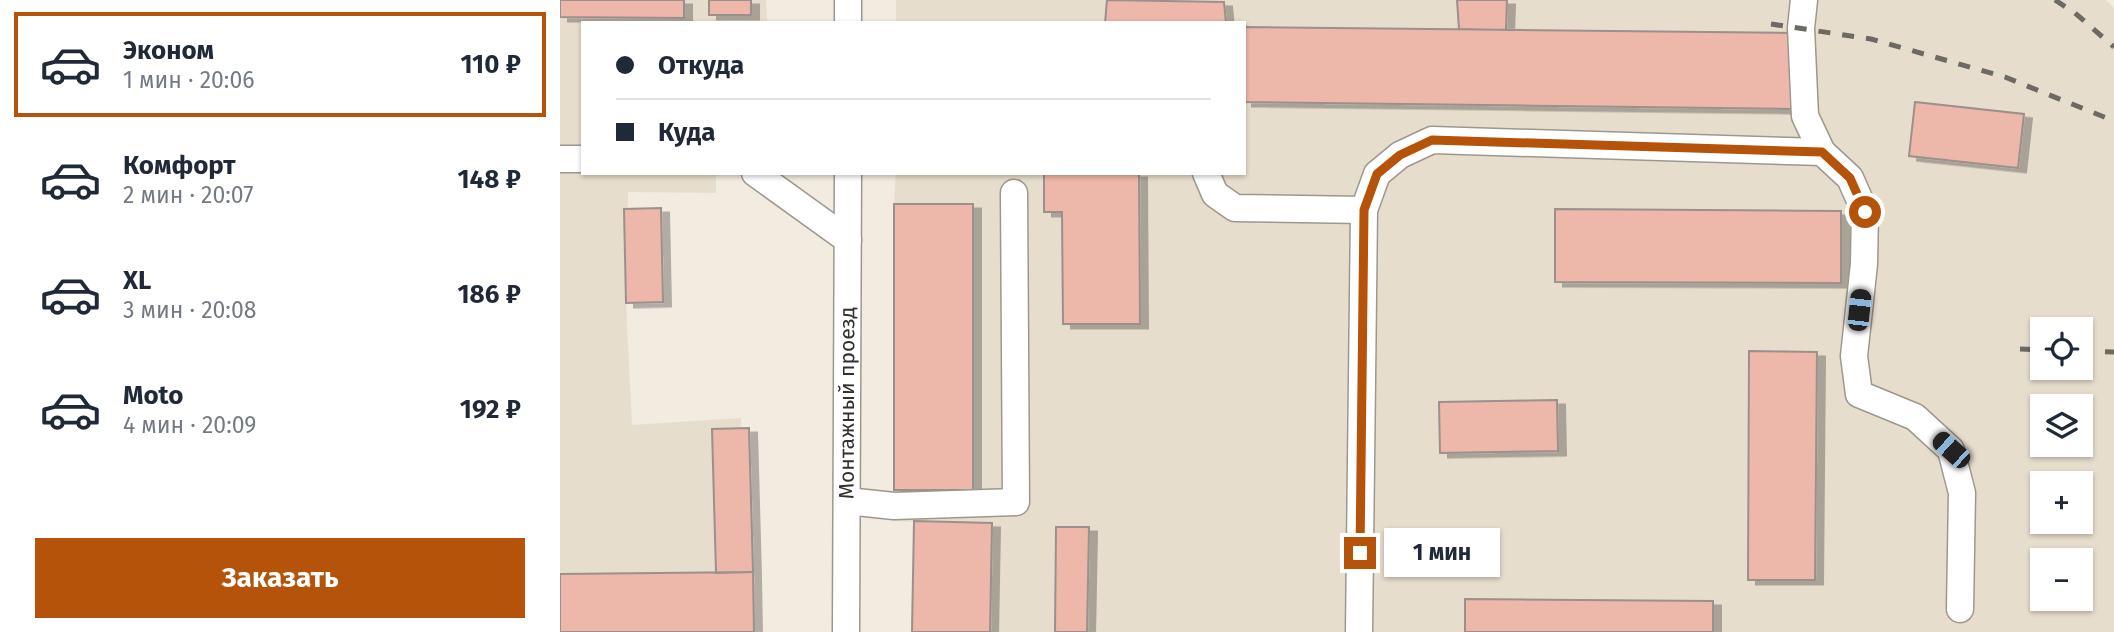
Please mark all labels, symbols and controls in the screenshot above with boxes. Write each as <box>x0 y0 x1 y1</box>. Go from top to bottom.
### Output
icon: car <box>39 33 102 96</box>
text: Эконом <box>123 35 214 66</box>
text: 110 ₽ <box>460 49 521 80</box>
text: Откуда <box>658 50 744 81</box>
text: 1 мин · 20:06 <box>123 66 254 94</box>
text: Куда <box>658 117 716 148</box>
icon: car <box>39 148 102 211</box>
text: Комфорт <box>123 150 236 181</box>
text: 148 ₽ <box>458 164 521 195</box>
text: 2 мин · 20:07 <box>123 181 253 209</box>
route start <box>1849 196 1881 228</box>
icon: car <box>39 263 102 326</box>
text: XL <box>123 265 151 296</box>
text: 186 ₽ <box>458 279 521 310</box>
car <box>1847 288 1872 332</box>
text: 3 мин · 20:08 <box>123 296 256 324</box>
street label: Монтажный проезд <box>834 307 860 499</box>
map controls <box>2030 317 2093 611</box>
button: locate <box>2030 317 2093 380</box>
icon: car <box>39 378 102 441</box>
text: Moto <box>123 380 183 411</box>
text: 192 ₽ <box>460 394 521 425</box>
button: layers <box>2030 394 2093 457</box>
text: 4 мин · 20:09 <box>123 411 256 439</box>
car <box>1929 428 1974 472</box>
button: + <box>2030 471 2093 534</box>
callout: 1 мин <box>1384 528 1500 578</box>
route end <box>1344 537 1376 569</box>
button: Заказать <box>35 538 525 618</box>
text: 1 мин <box>1413 538 1471 566</box>
button: − <box>2030 548 2093 611</box>

